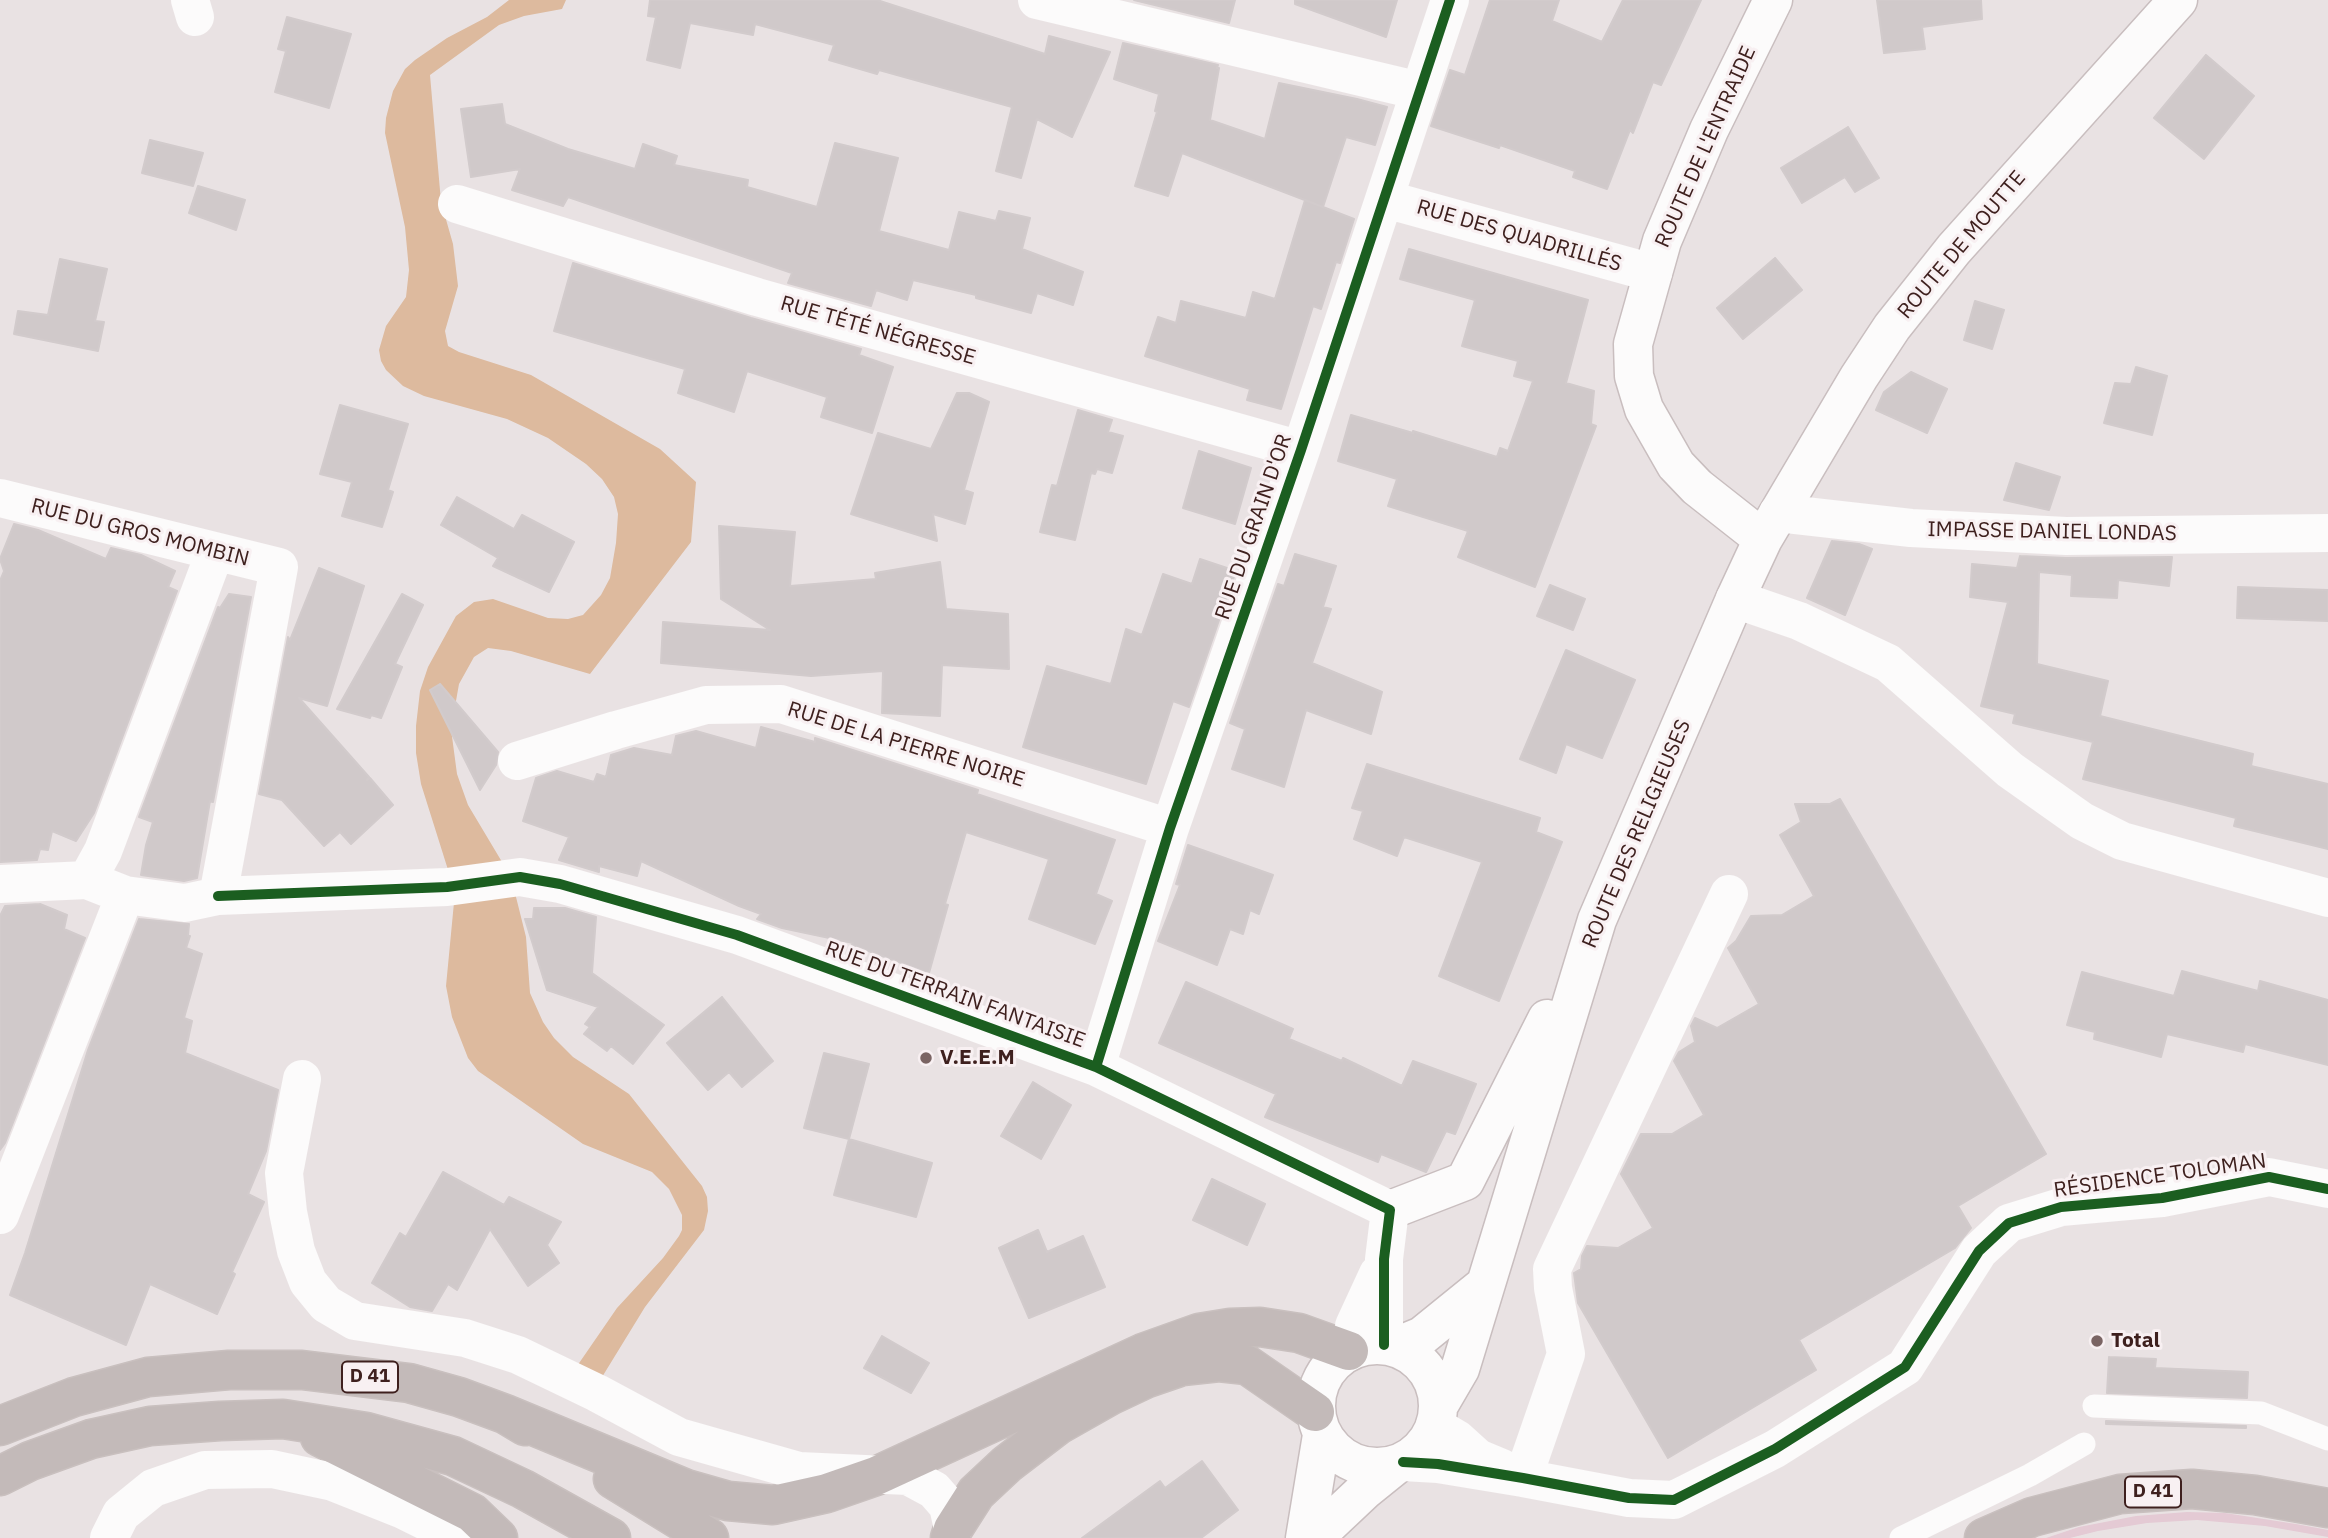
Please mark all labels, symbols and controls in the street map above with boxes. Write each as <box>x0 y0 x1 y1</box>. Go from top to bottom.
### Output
street label: ROUTE DE L'ENTRAIDE <box>1650 42 1762 252</box>
street label: ROUTE DE MOUTTE <box>1893 166 2031 324</box>
street label: RUE DES QUADRILLÉS <box>1414 195 1624 277</box>
street label: RUE TÉTÉ NÉGRESSE <box>777 291 979 371</box>
street label: RUE DU GRAIN D'OR <box>1210 431 1298 623</box>
street label: RUE DU GROS MOMBIN <box>28 494 252 572</box>
street label: IMPASSE DANIEL LONDAS <box>1927 517 2177 547</box>
street label: RUE DE LA PIERRE NOIRE <box>784 697 1028 793</box>
street label: ROUTE DES RELIGIEUSES <box>1577 716 1697 952</box>
street label: RUE DU TERRAIN FANTAISIE <box>821 936 1089 1054</box>
place label: V.E.E.M <box>940 1045 1015 1071</box>
marker: V.E.E.M <box>918 1050 934 1066</box>
street label: RÉSIDENCE TOLOMAN <box>2052 1149 2268 1203</box>
place label: Total <box>2111 1328 2160 1354</box>
marker: Total <box>2089 1333 2105 1349</box>
road number: D 41 <box>342 1362 398 1392</box>
road number: D 41 <box>2125 1476 2181 1508</box>

